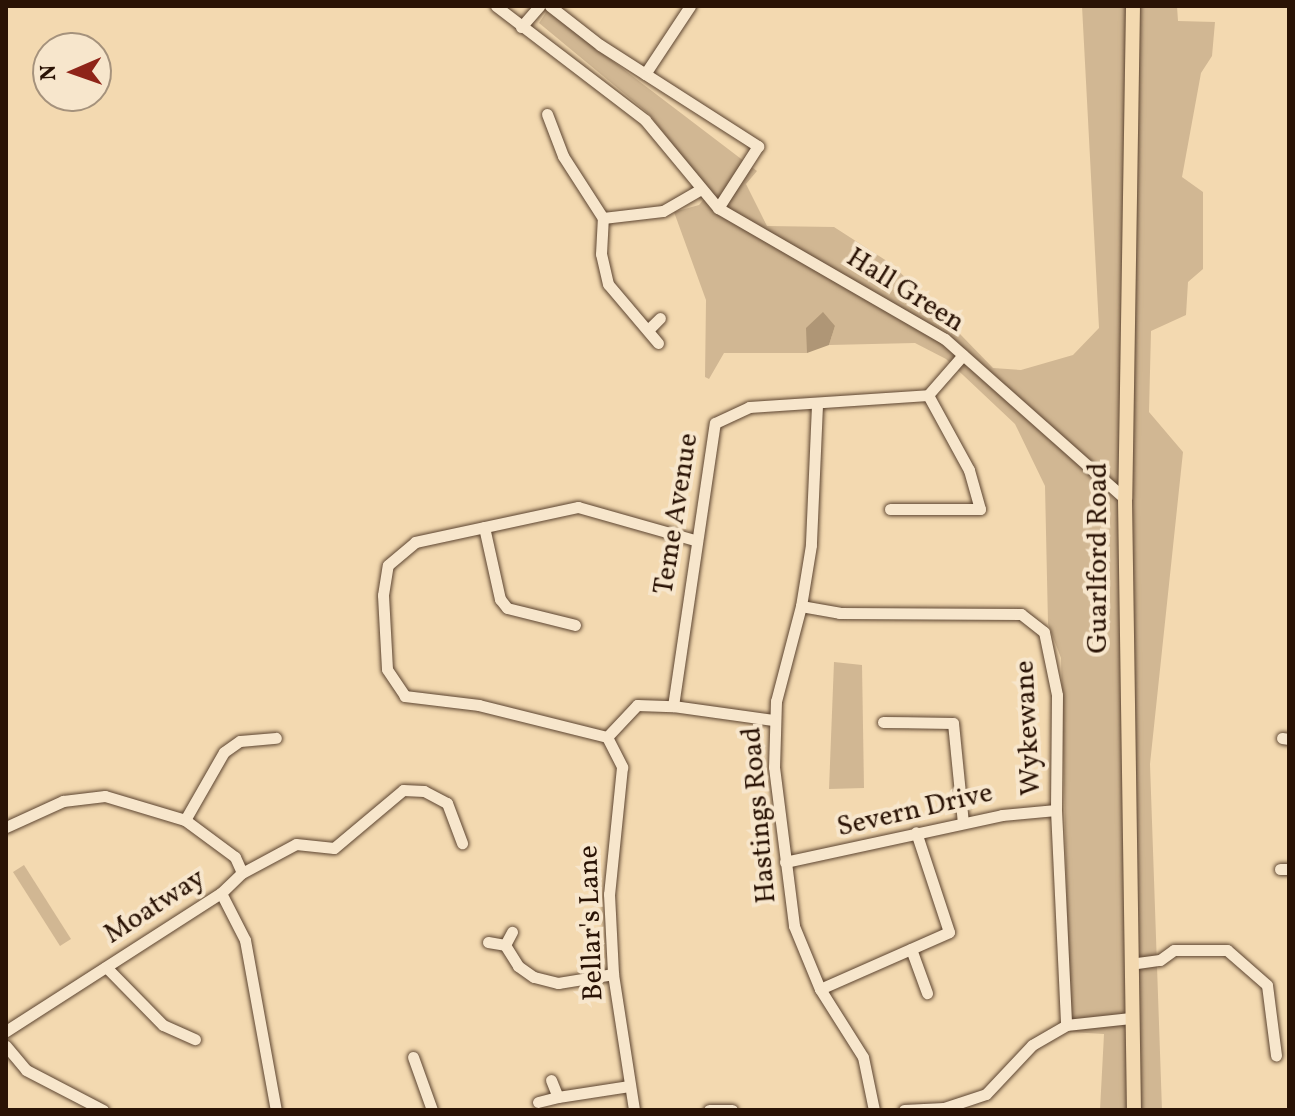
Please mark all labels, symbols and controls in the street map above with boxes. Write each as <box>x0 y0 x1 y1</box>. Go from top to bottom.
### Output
north arrow <box>32 32 112 112</box>
text: N <box>34 64 65 81</box>
street label: Hall Green <box>840 242 970 340</box>
street label: Teme Avenue <box>648 431 706 597</box>
street label: Guarlford Road <box>1082 462 1116 654</box>
street label: Wykewane <box>1009 659 1049 797</box>
street label: Hastings Road <box>736 725 784 905</box>
street label: Severn Drive <box>834 777 996 845</box>
street label: Bellar's Lane <box>572 845 612 1001</box>
street label: Moatway <box>98 862 212 952</box>

